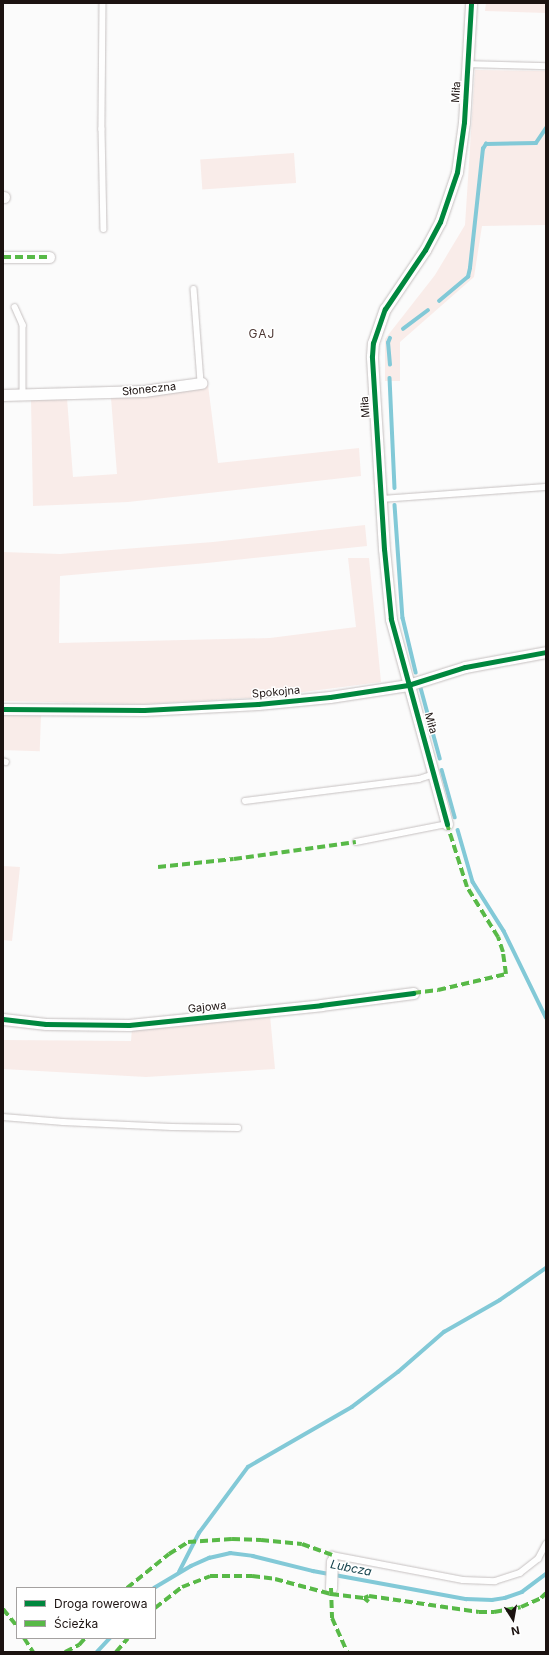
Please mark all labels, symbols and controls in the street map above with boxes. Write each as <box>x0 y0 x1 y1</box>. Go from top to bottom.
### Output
street label: Miła <box>449 81 463 103</box>
district label: GAJ <box>249 327 275 341</box>
street label: Słoneczna <box>121 380 177 398</box>
street label: Miła <box>358 396 372 418</box>
street label: Spokojna <box>251 683 301 701</box>
street label: Miła <box>422 711 440 735</box>
street label: Gajowa <box>187 998 227 1016</box>
water label: Lubcza <box>329 1557 373 1579</box>
legend <box>16 1587 156 1639</box>
text: Droga rowerowa <box>54 1596 147 1611</box>
north arrow <box>493 1599 533 1639</box>
text: Ścieżka <box>54 1616 98 1631</box>
text: N <box>510 1623 521 1638</box>

